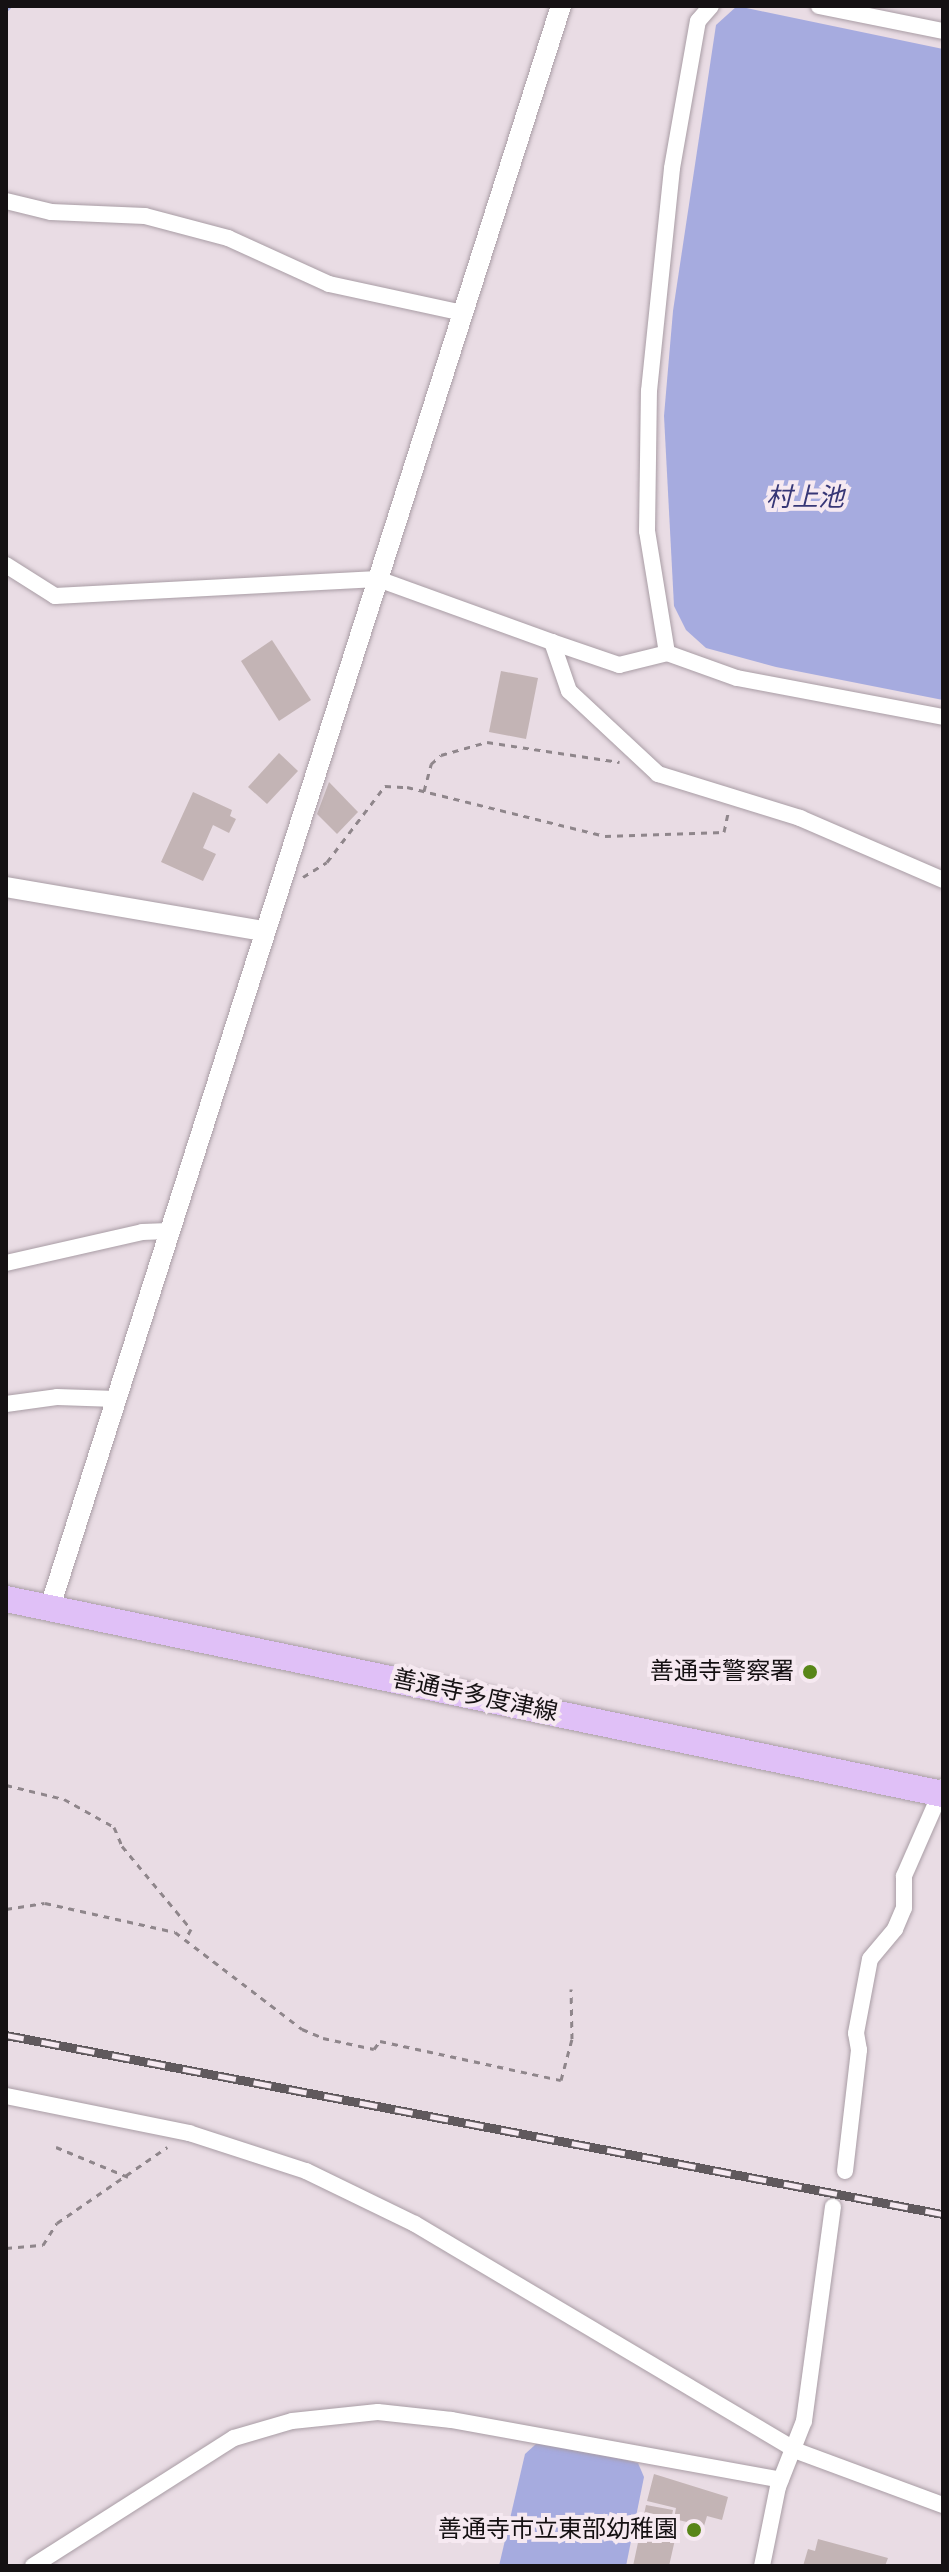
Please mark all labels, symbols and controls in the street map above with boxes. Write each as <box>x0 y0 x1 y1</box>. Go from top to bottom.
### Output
water label: 村上池 <box>766 482 844 514</box>
place label: 善通寺警察署 <box>650 1658 794 1686</box>
marker: 善通寺警察署 <box>801 1663 819 1681</box>
street label: 善通寺多度津線 <box>390 1664 560 1728</box>
place label: 善通寺市立東部幼稚園 <box>438 2516 678 2544</box>
marker: 善通寺市立東部幼稚園 <box>685 2521 703 2539</box>

